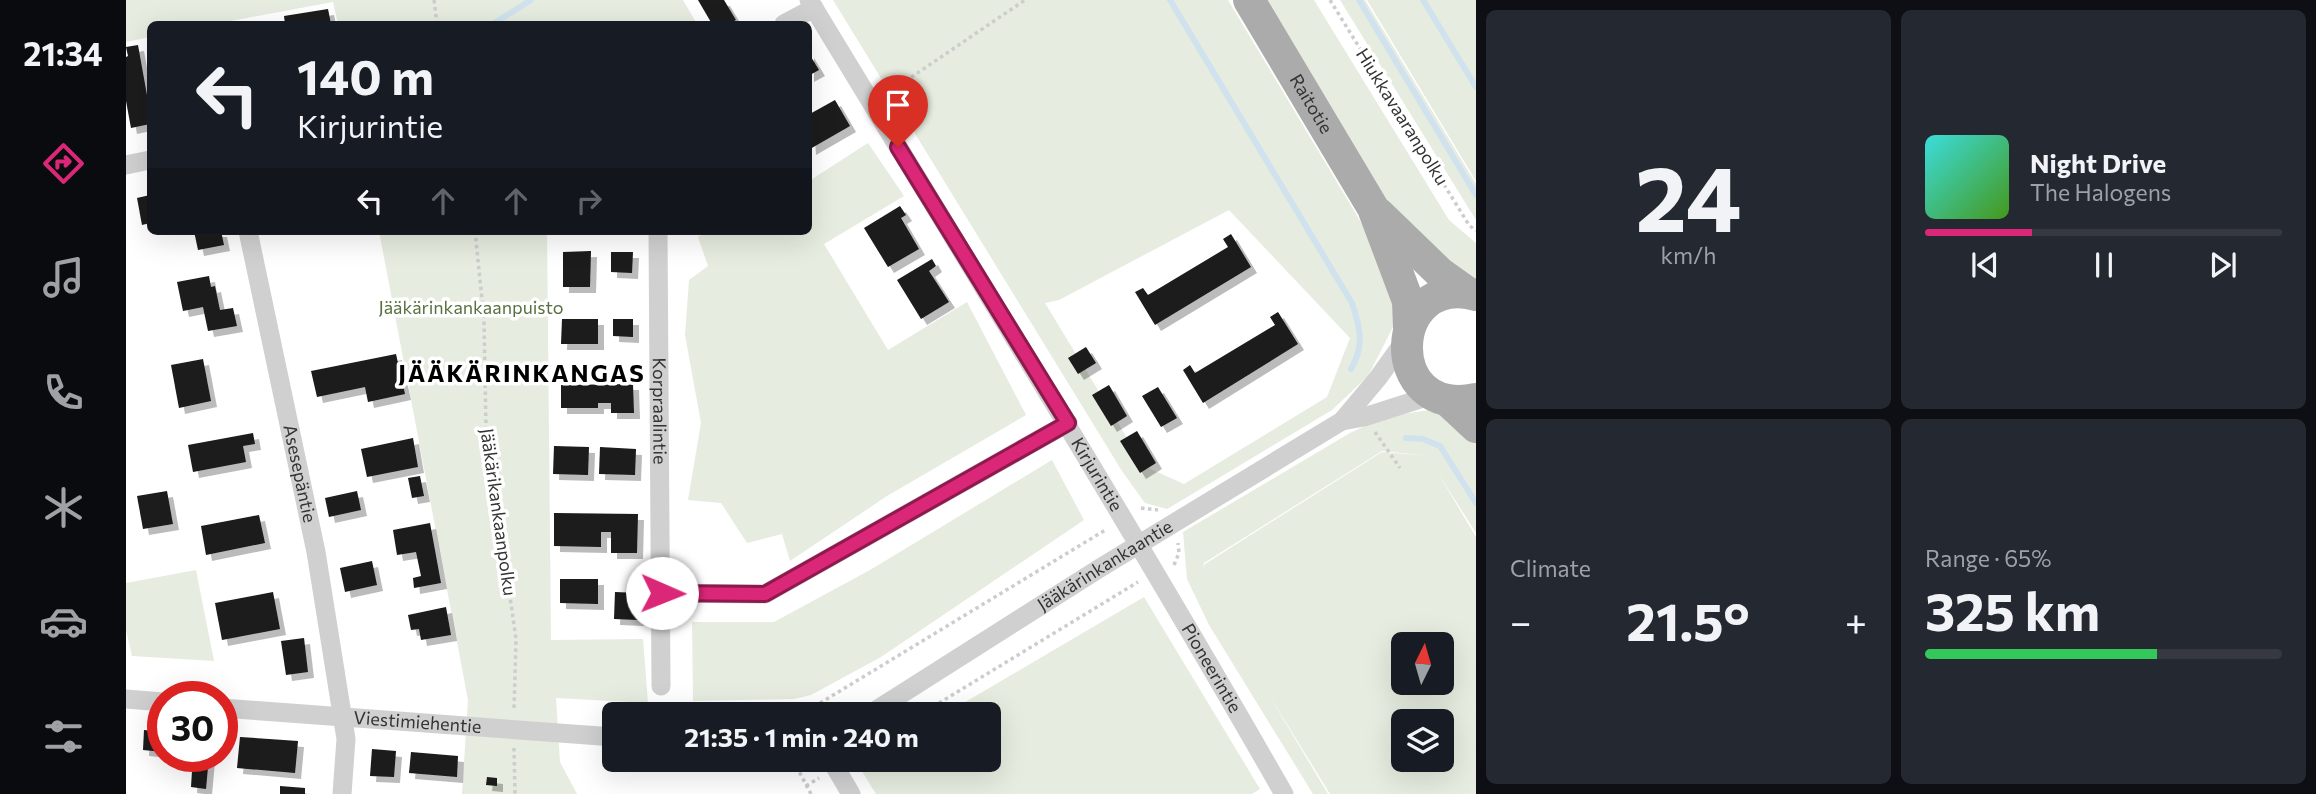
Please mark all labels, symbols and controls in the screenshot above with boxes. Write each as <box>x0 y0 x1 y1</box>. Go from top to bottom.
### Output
text: 21:34 <box>23 33 103 73</box>
street label: Hiukkavaaranpolku <box>1352 44 1454 189</box>
text: 140 m <box>297 45 434 105</box>
icon: left <box>182 49 273 140</box>
street label: Raitotie <box>1286 70 1338 137</box>
pin <box>868 75 928 147</box>
icon: arrive <box>879 86 917 124</box>
text: Kirjurintie <box>297 105 443 145</box>
icon: directions <box>39 139 88 188</box>
text: 24 <box>1635 139 1742 251</box>
text: Night Drive <box>2030 147 2166 178</box>
text: The Halogens <box>2030 178 2171 206</box>
icon: left <box>351 182 389 220</box>
icon: ahead <box>424 182 462 220</box>
icon: ahead <box>497 182 535 220</box>
icon: right <box>570 182 608 220</box>
text: km/h <box>1661 241 1716 269</box>
icon: previous <box>1966 246 2004 284</box>
icon: pause <box>2085 246 2123 284</box>
icon: next <box>2204 246 2242 284</box>
icon: music <box>39 253 88 302</box>
park label: Jääkärinkankaanpuisto <box>379 296 563 318</box>
street label: Korpraalintie <box>649 357 672 465</box>
district label: JÄÄKÄRINKANGAS <box>398 358 646 387</box>
icon: phone <box>39 368 88 417</box>
street label: Asesepäntie <box>279 422 321 524</box>
street label: Jääkärikankaanpolku <box>476 427 522 597</box>
street label: Kirjurintie <box>1067 433 1128 515</box>
icon: climate <box>39 483 88 532</box>
street label: Jääkärinkankaantie <box>1033 515 1176 615</box>
text: Range · 65% <box>1925 544 2052 572</box>
text: Climate <box>1510 554 1591 582</box>
position arrow <box>625 556 699 630</box>
text: 325 km <box>1925 578 2100 642</box>
text: 21.5° <box>1626 588 1750 652</box>
icon: car <box>39 597 88 646</box>
text: − <box>1510 597 1532 644</box>
text: + <box>1845 597 1867 644</box>
street label: Pioneerintie <box>1177 619 1247 716</box>
north arrow <box>1391 632 1454 695</box>
map controls <box>1391 632 1454 772</box>
speed limit sign: 30 <box>147 681 238 772</box>
street label: Viestimiehentie <box>353 706 482 737</box>
button: layers <box>1391 709 1454 772</box>
icon: filters <box>39 712 88 761</box>
text: 21:35 · 1 min · 240 m <box>684 721 919 752</box>

